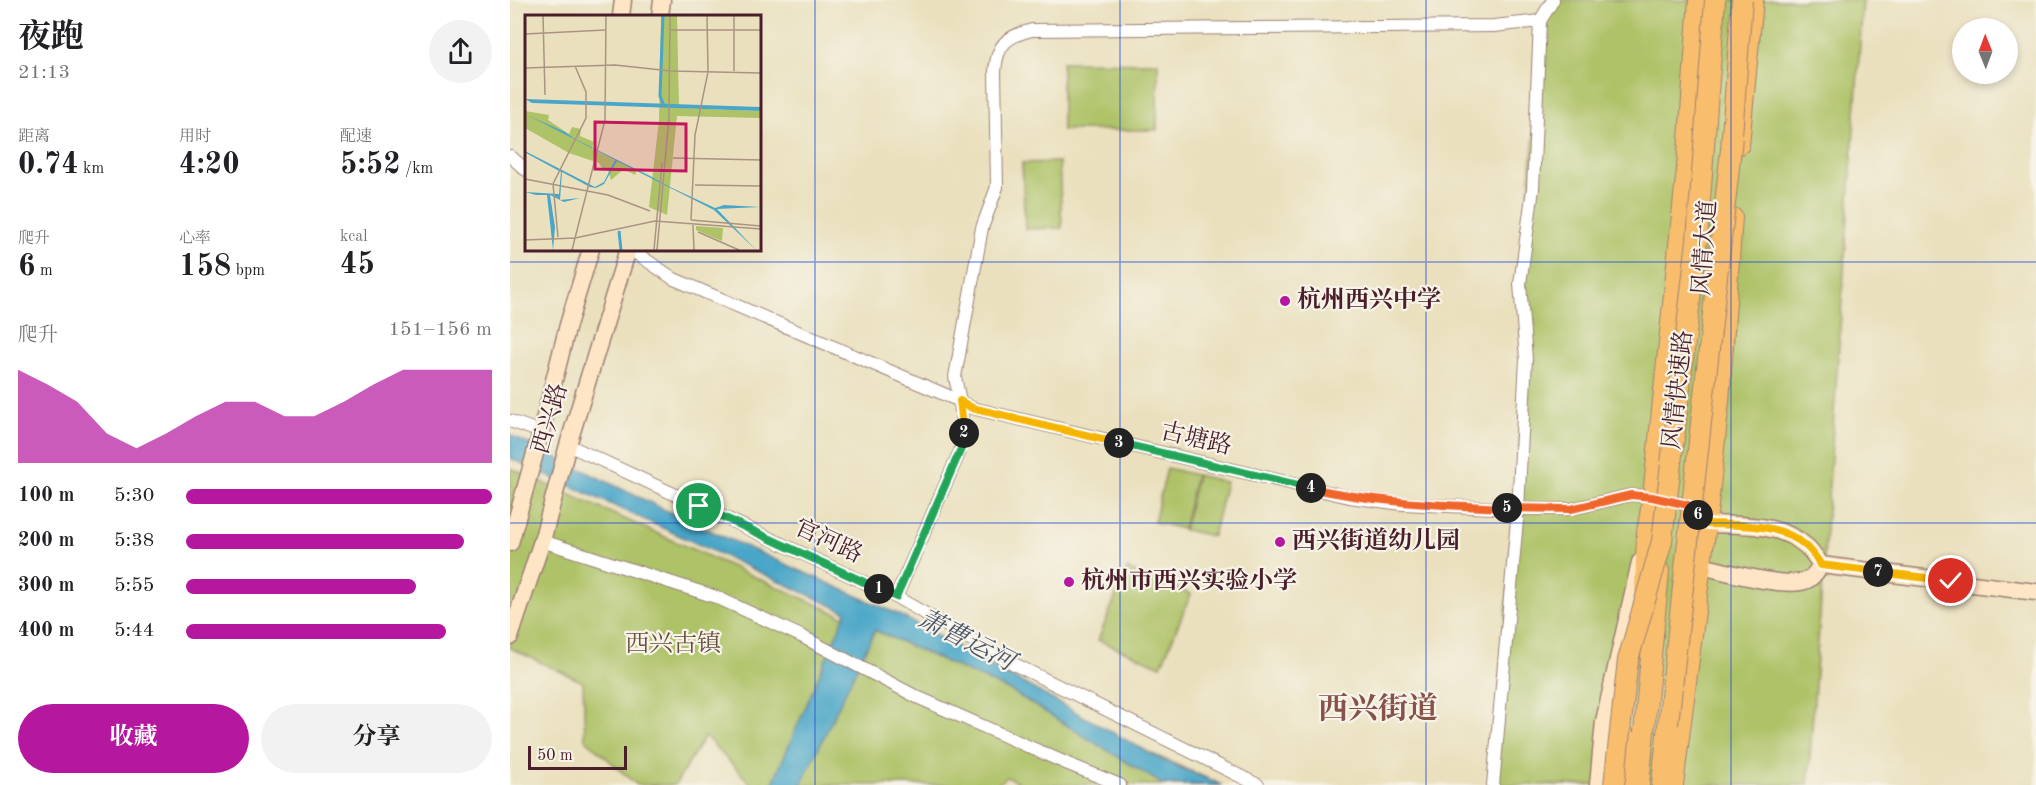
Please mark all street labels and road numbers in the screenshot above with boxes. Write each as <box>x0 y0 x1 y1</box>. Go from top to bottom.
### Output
street label: 风情大道 <box>1688 199 1721 297</box>
street label: 风情快速路 <box>1658 329 1697 451</box>
street label: 西兴路 <box>527 380 572 457</box>
street label: 古塘路 <box>1158 417 1234 460</box>
street label: 官河路 <box>790 513 867 568</box>

